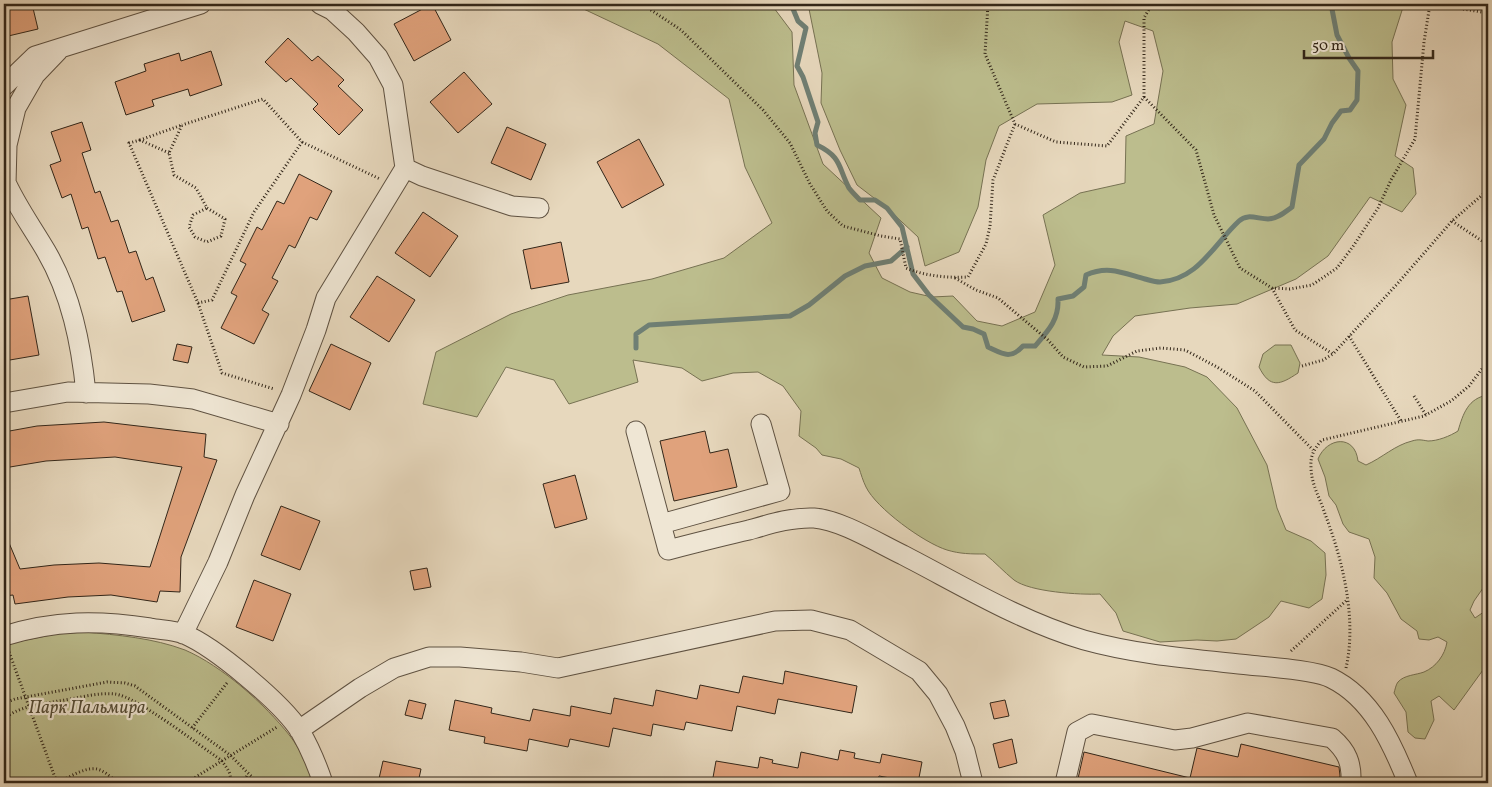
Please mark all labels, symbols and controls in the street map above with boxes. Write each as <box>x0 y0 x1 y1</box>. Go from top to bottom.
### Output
scale bar <box>1304 28 1433 60</box>
text: 50 m <box>1312 36 1344 57</box>
park label: Парк Пальмира <box>29 696 145 721</box>

